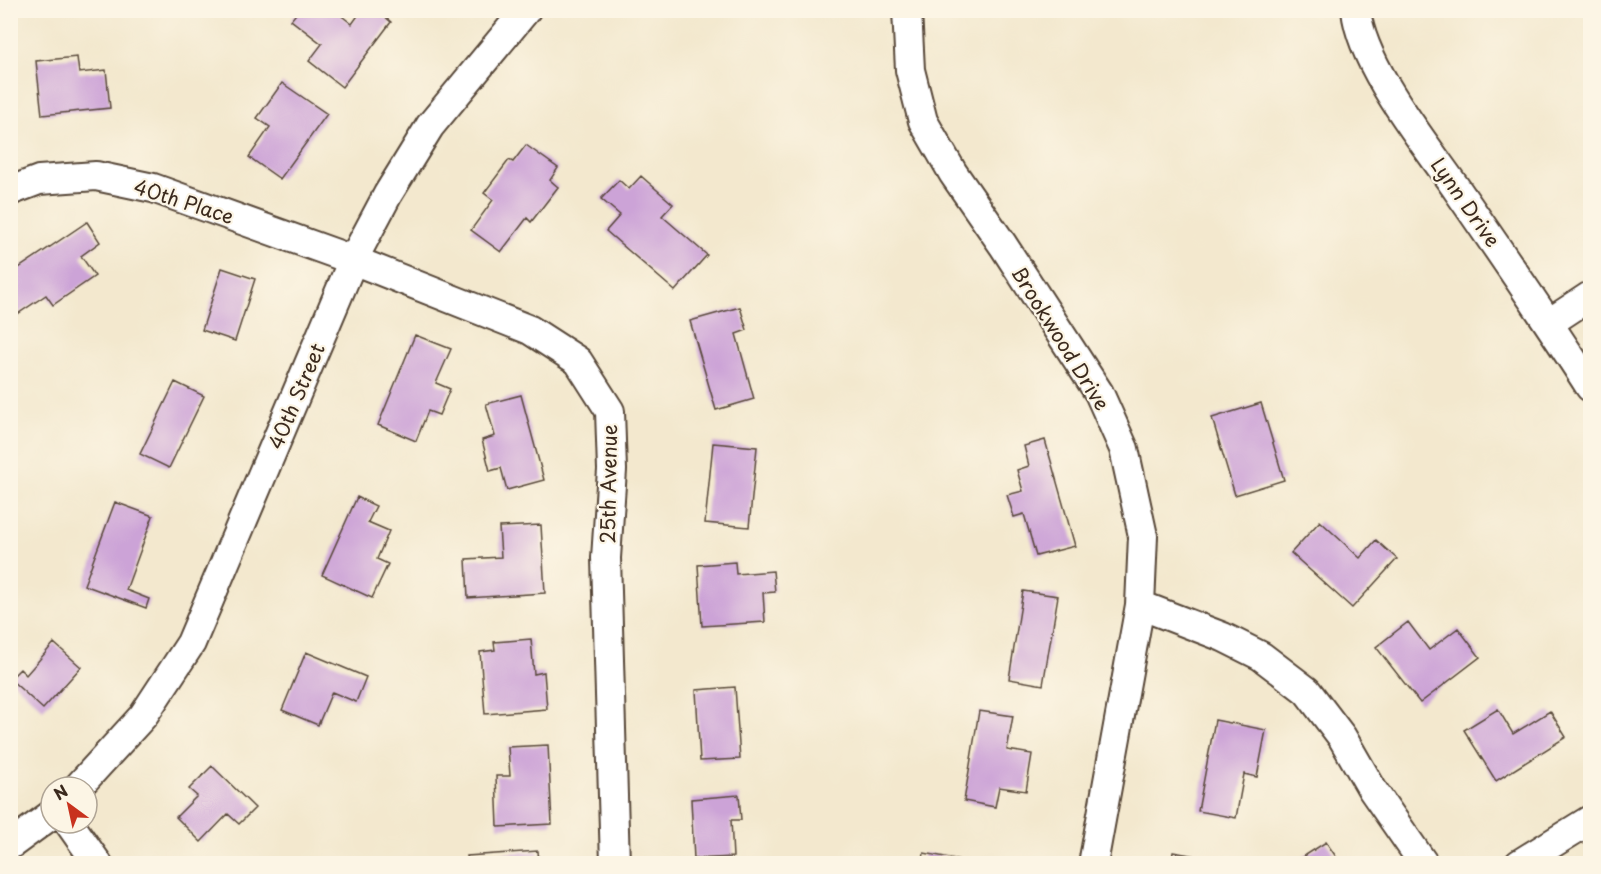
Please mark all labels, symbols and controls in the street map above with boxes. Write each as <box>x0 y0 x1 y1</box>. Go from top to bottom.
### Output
street label: Lynn Drive <box>1424 151 1508 253</box>
street label: 40th Place <box>130 171 238 231</box>
street label: Brookwood Drive <box>1005 260 1117 416</box>
street label: 40th Street <box>260 338 332 454</box>
street label: 25th Avenue <box>592 424 624 544</box>
north arrow <box>39 775 99 835</box>
text: N <box>48 778 72 805</box>

